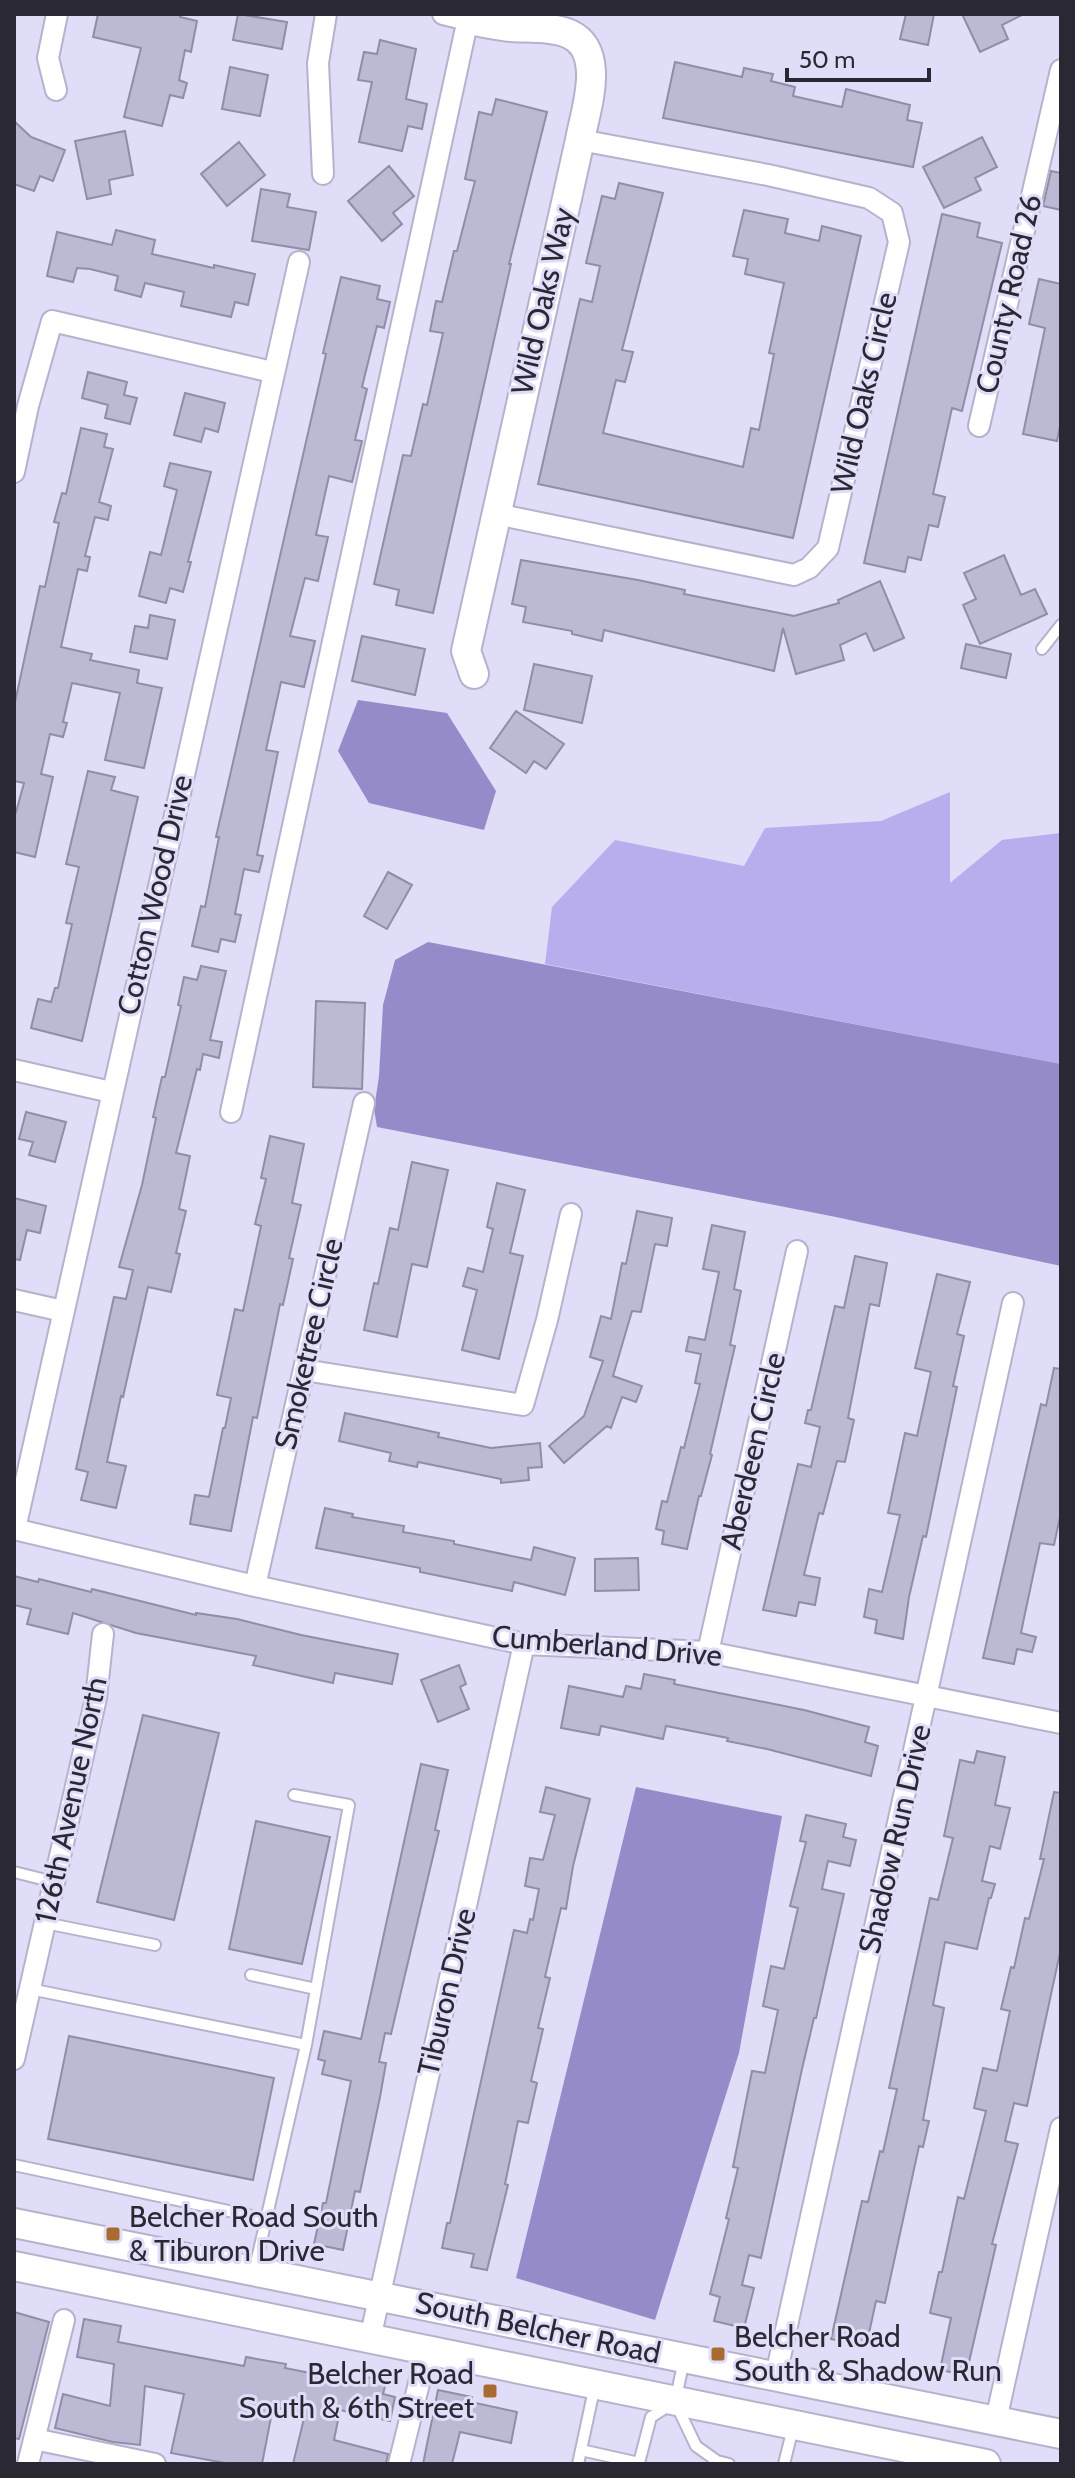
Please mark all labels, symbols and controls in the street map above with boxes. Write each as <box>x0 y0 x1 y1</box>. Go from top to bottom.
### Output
scale bar <box>787 32 929 82</box>
text: 50 m <box>799 45 855 74</box>
street label: County Road 26 <box>968 191 1049 397</box>
street label: Wild Oaks Way <box>503 204 582 398</box>
street label: Wild Oaks Circle <box>822 289 905 497</box>
street label: Cotton Wood Drive <box>109 771 200 1019</box>
street label: Smoketree Circle <box>266 1235 351 1453</box>
street label: Aberdeen Circle <box>712 1349 793 1553</box>
street label: Cumberland Drive <box>491 1617 723 1674</box>
street label: 126th Avenue North <box>26 1673 115 1926</box>
street label: Shadow Run Drive <box>850 1721 939 1957</box>
street label: Tiburon Drive <box>409 1904 484 2079</box>
place label: Belcher Road South & Tiburon Drive <box>129 2198 379 2269</box>
marker: Belcher Road South & Tiburon Drive <box>104 2225 122 2243</box>
street label: South Belcher Road <box>412 2283 664 2372</box>
place label: Belcher Road South & Shadow Run <box>734 2318 1002 2389</box>
marker: Belcher Road South & Shadow Run <box>709 2345 727 2363</box>
place label: Belcher Road South & 6th Street <box>239 2355 474 2426</box>
marker: Belcher Road South & 6th Street <box>481 2382 499 2400</box>

